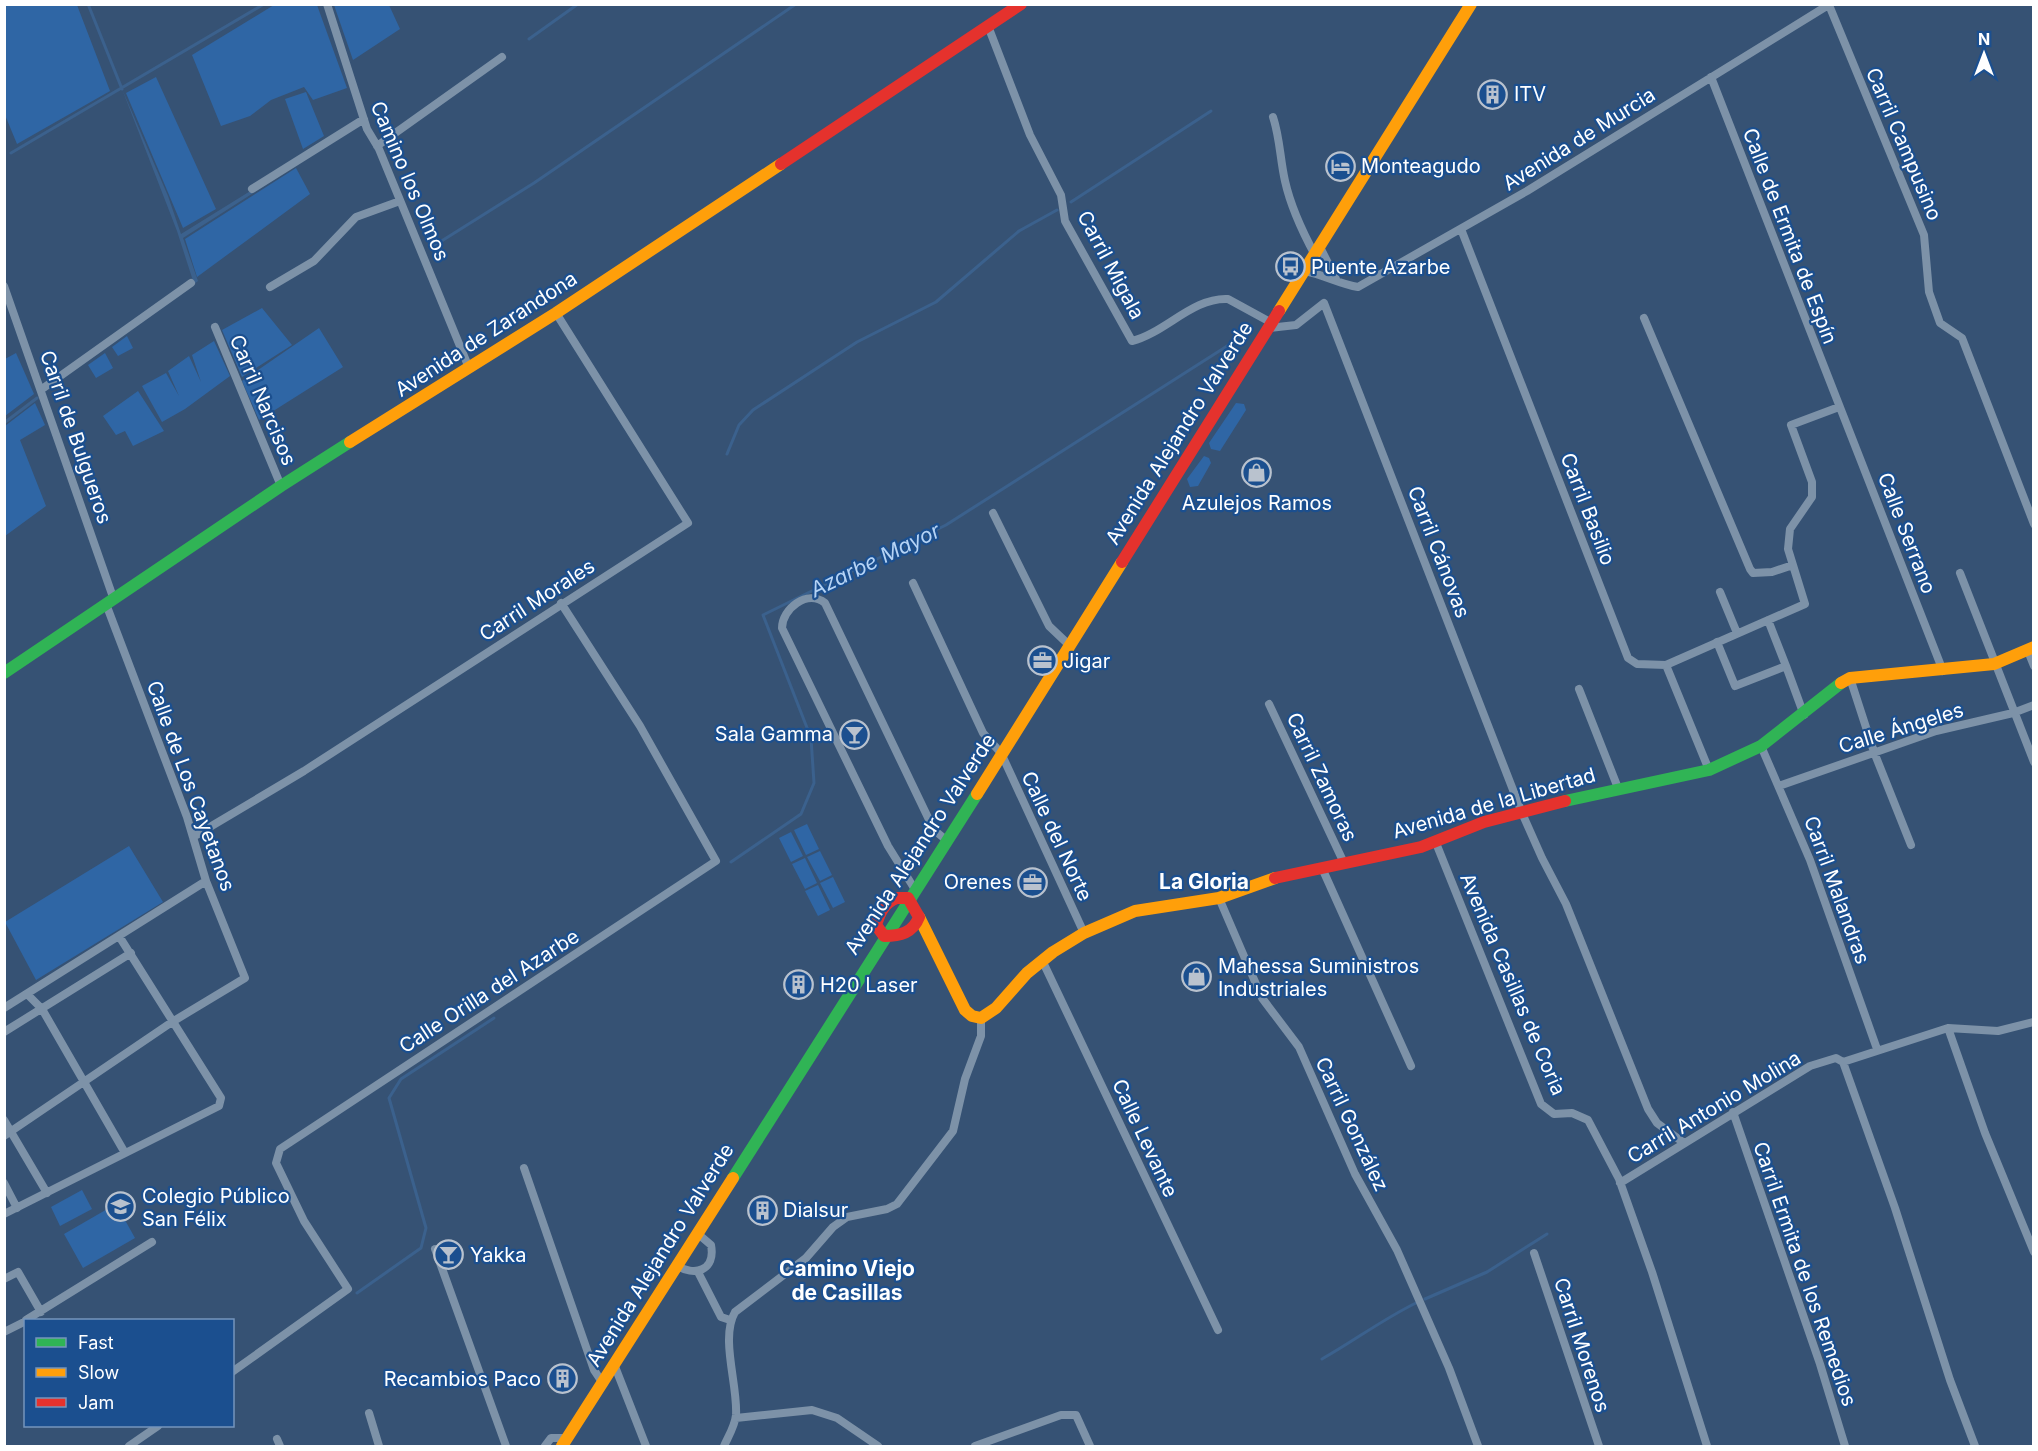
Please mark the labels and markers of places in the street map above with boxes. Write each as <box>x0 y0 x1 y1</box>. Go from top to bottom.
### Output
building icon: ITV <box>1477 78 1509 110</box>
place label: ITV <box>1514 82 1546 106</box>
hotel icon: Monteagudo <box>1324 150 1356 182</box>
place label: Monteagudo <box>1361 154 1481 178</box>
bus stop icon: Puente Azarbe <box>1274 251 1306 283</box>
place label: Puente Azarbe <box>1311 255 1451 279</box>
shop icon: Azulejos Ramos <box>1241 457 1273 489</box>
place label: Azulejos Ramos <box>1182 491 1332 515</box>
office icon: Jigar <box>1026 645 1058 677</box>
place label: Jigar <box>1063 649 1111 673</box>
bar icon: Sala Gamma <box>838 718 870 750</box>
place label: Sala Gamma <box>715 722 833 746</box>
office icon: Orenes <box>1017 866 1049 898</box>
place label: Orenes <box>944 870 1012 894</box>
place label: Mahessa Suministros Industriales <box>1218 954 1419 1001</box>
shop icon: Mahessa Suministros Industriales <box>1181 961 1213 993</box>
building icon: H20 Laser <box>783 969 815 1001</box>
place label: H20 Laser <box>820 973 918 997</box>
place label: Colegio Público San Félix <box>142 1184 290 1231</box>
school or university icon: Colegio Público San Félix <box>105 1191 137 1223</box>
building icon: Dialsur <box>746 1194 778 1226</box>
place label: Dialsur <box>783 1198 849 1222</box>
bar icon: Yakka <box>433 1239 465 1271</box>
place label: Yakka <box>470 1243 527 1267</box>
building icon: Recambios Paco <box>546 1363 578 1395</box>
place label: Recambios Paco <box>384 1367 541 1391</box>

